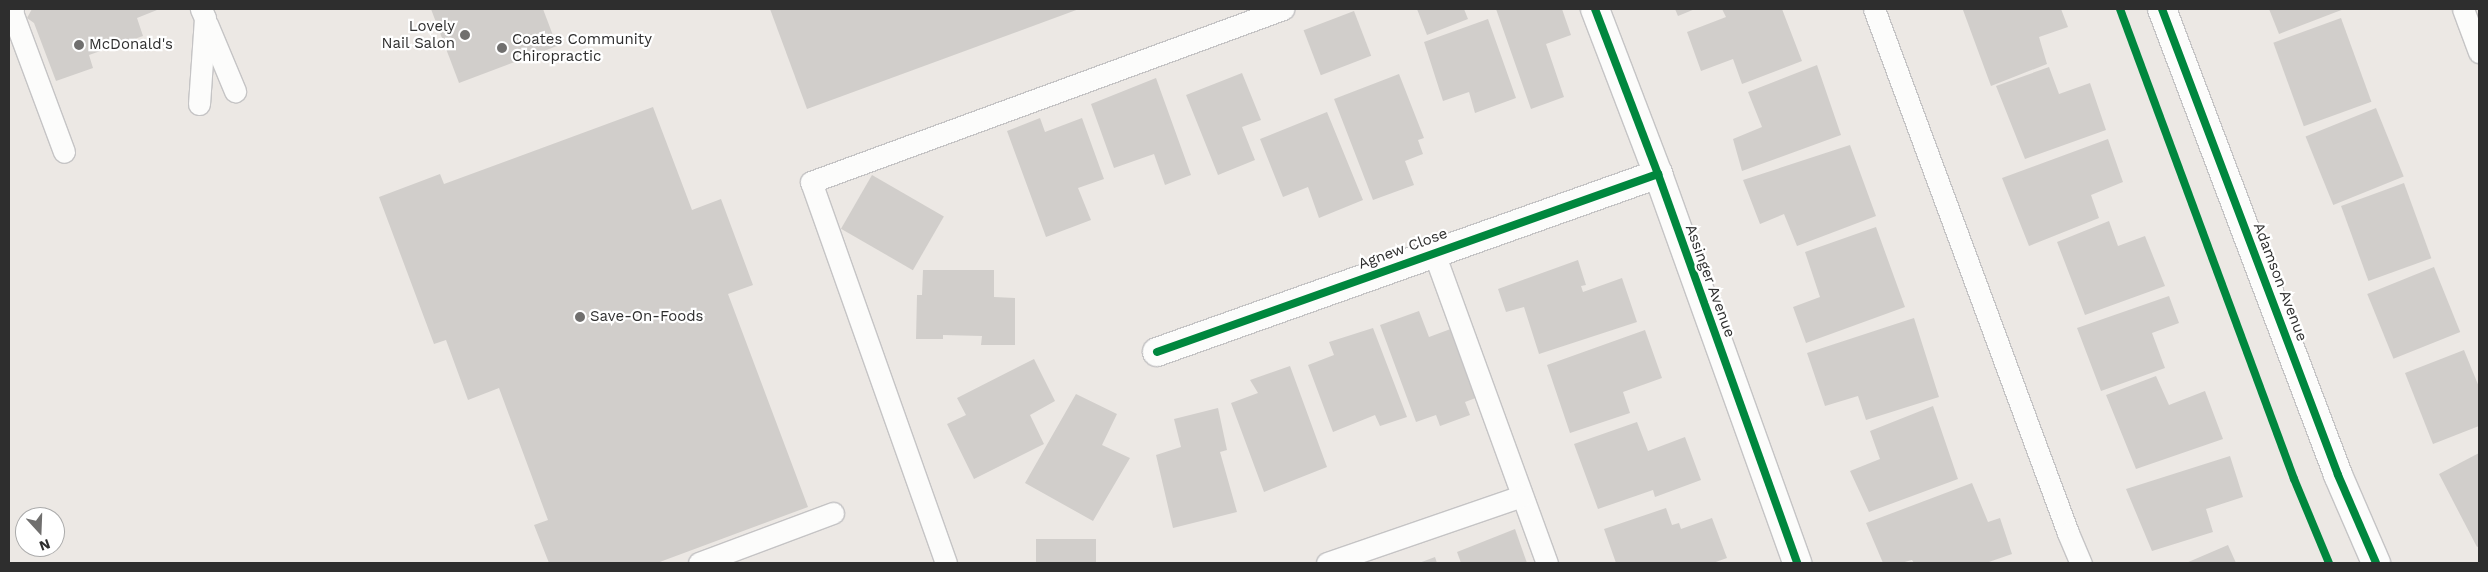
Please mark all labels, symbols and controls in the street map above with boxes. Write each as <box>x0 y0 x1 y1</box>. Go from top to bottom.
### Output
place label: Lovely Nail Salon <box>381 17 455 52</box>
marker: Lovely Nail Salon <box>459 29 471 41</box>
place label: Coates Community Chiropractic <box>512 30 652 65</box>
place label: McDonald's <box>89 36 173 54</box>
marker: McDonald's <box>73 39 85 51</box>
marker: Coates Community Chiropractic <box>496 42 508 54</box>
street label: Adamson Avenue <box>2249 220 2311 344</box>
street label: Assinger Avenue <box>1681 222 1739 340</box>
street label: Agnew Close <box>1356 225 1450 273</box>
place label: Save-On-Foods <box>590 308 704 326</box>
marker: Save-On-Foods <box>574 311 586 323</box>
north arrow <box>15 507 65 557</box>
text: N <box>37 536 52 554</box>

